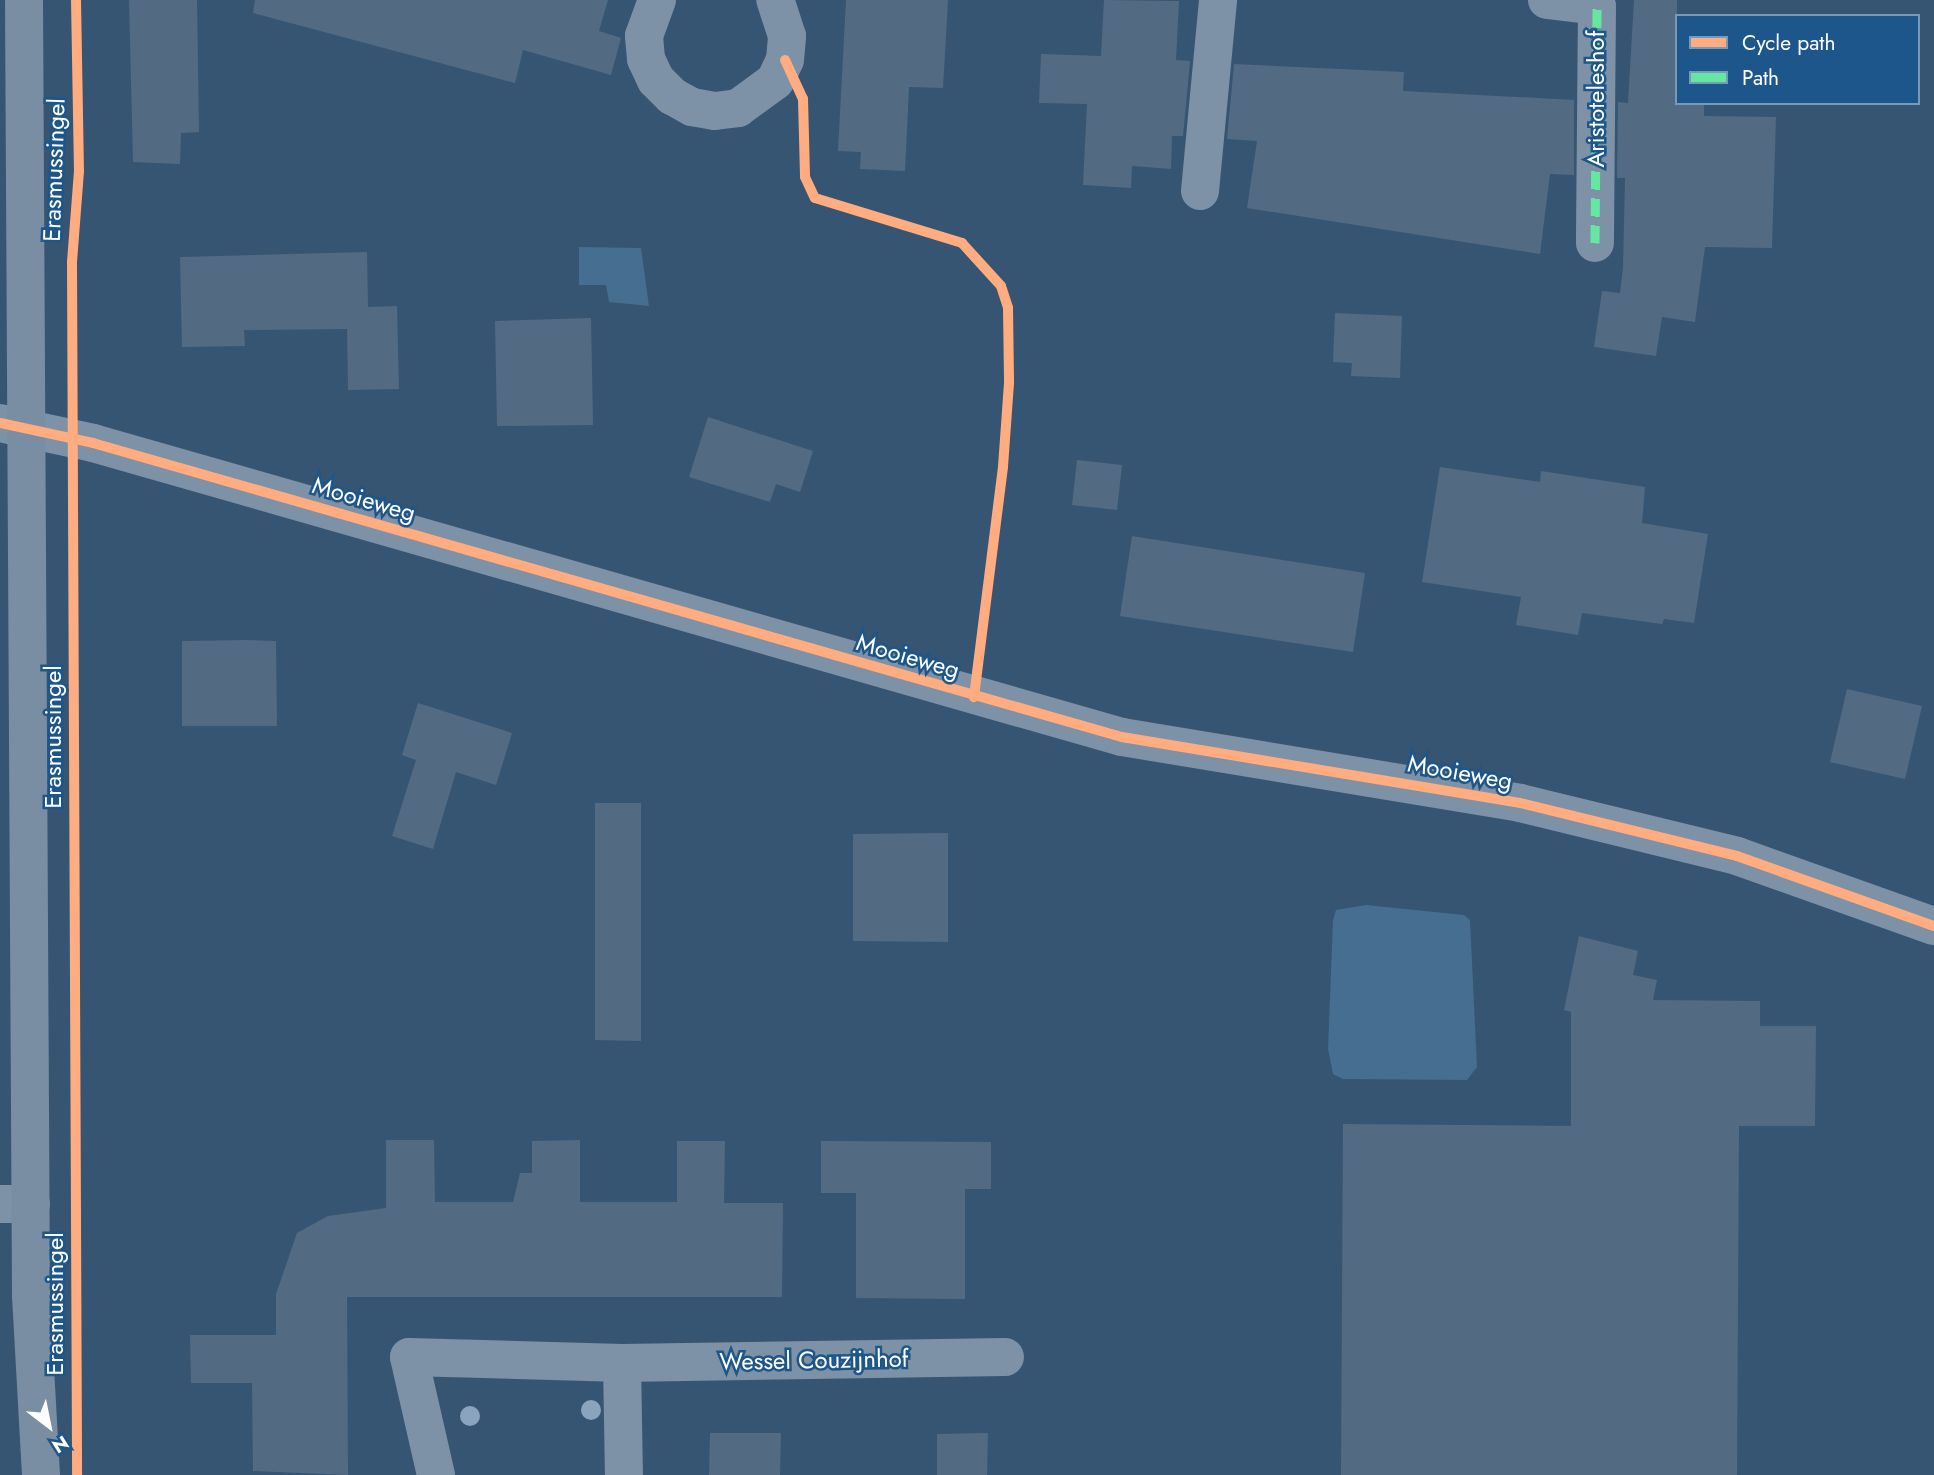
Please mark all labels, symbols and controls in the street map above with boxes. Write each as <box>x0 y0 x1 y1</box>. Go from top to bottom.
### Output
legend <box>1675 14 1920 105</box>
text: Cycle path <box>1742 28 1835 58</box>
street label: Aristoteleshof <box>1582 30 1610 168</box>
text: Path <box>1742 63 1779 93</box>
street label: Erasmussingel <box>37 98 71 242</box>
street label: Mooieweg <box>309 471 419 527</box>
street label: Mooieweg <box>853 628 963 684</box>
street label: Erasmussingel <box>39 665 67 809</box>
street label: Mooieweg <box>1405 749 1515 795</box>
street label: Erasmussingel <box>41 1232 69 1376</box>
street label: Wessel Couzijnhof <box>719 1344 909 1376</box>
north arrow <box>14 1391 84 1461</box>
text: N <box>47 1429 74 1460</box>

